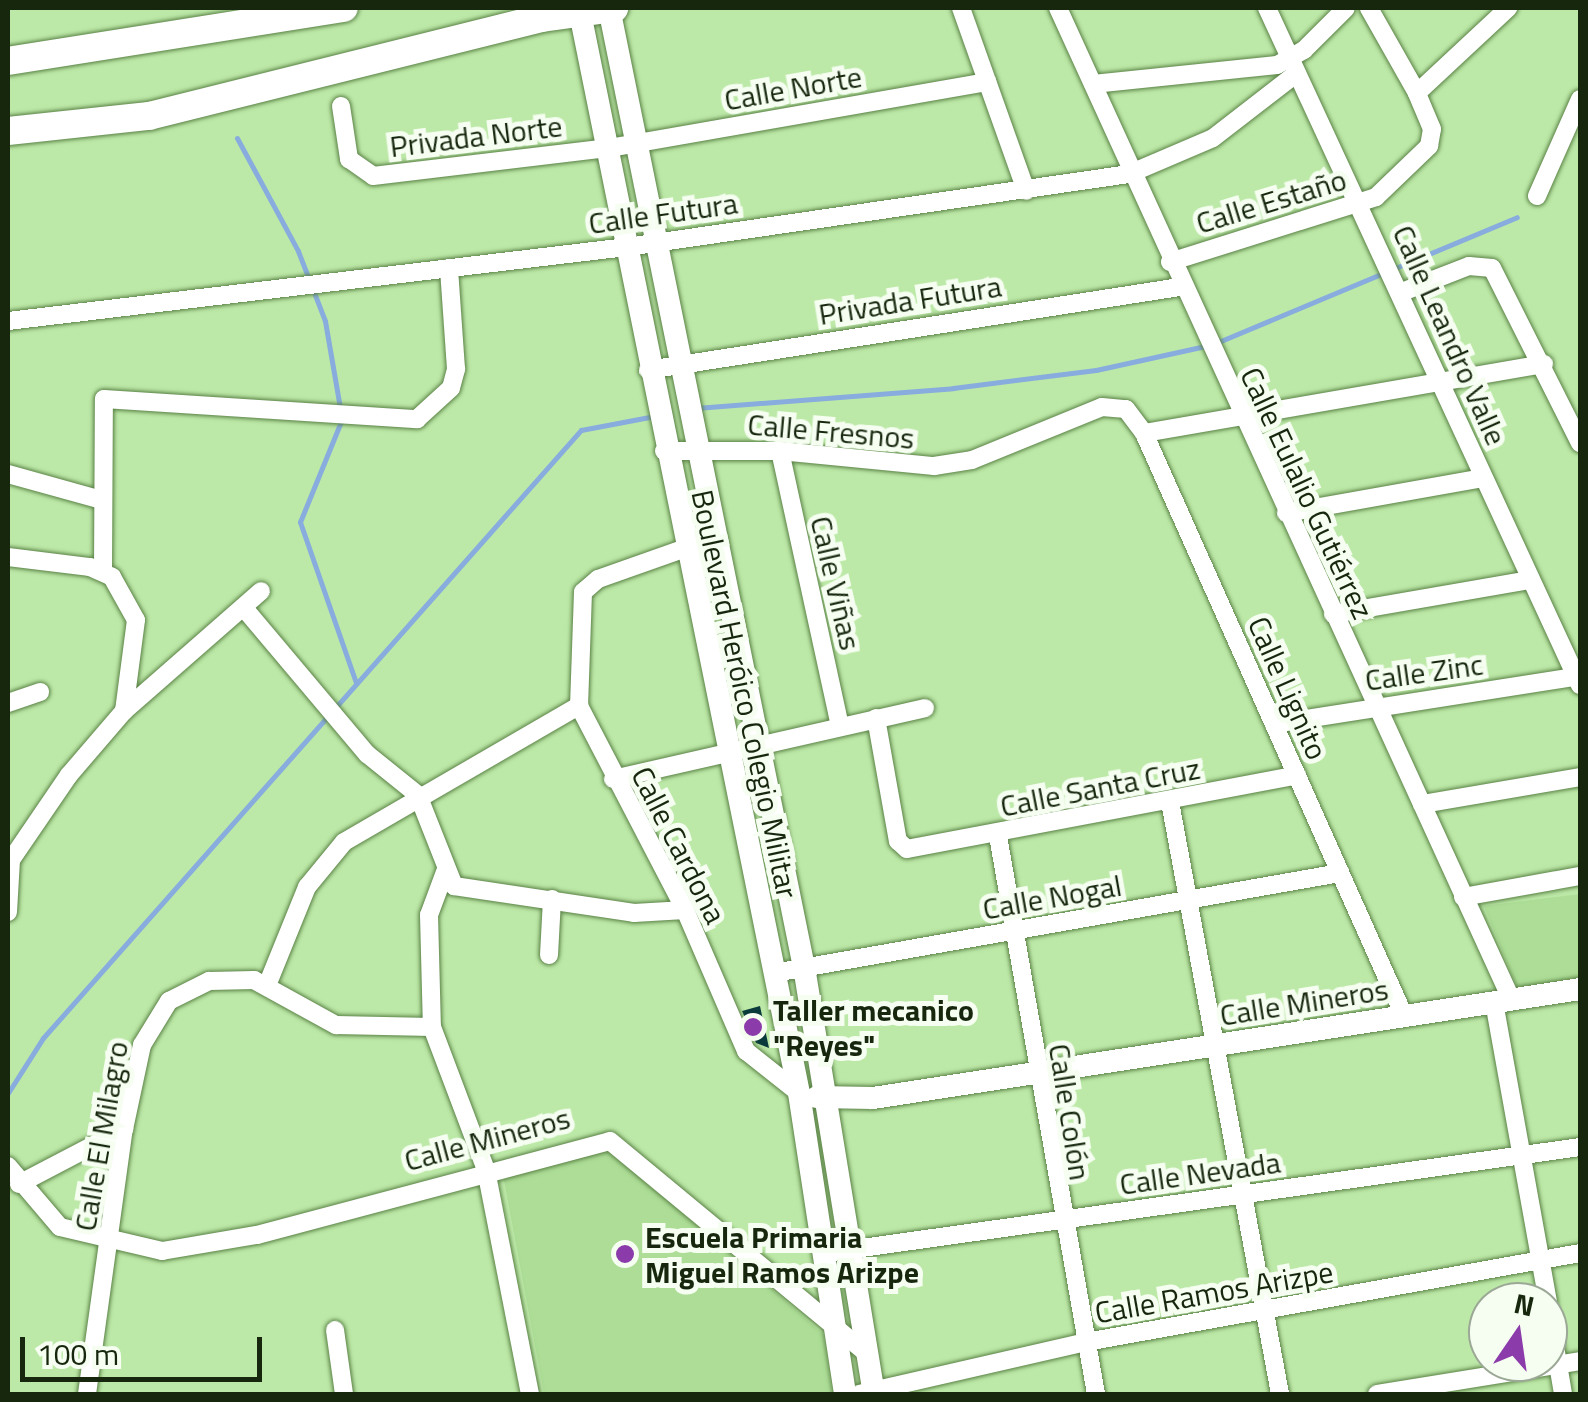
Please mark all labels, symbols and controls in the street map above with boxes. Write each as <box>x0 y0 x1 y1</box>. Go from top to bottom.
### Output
street label: Calle Norte <box>721 58 865 118</box>
street label: Privada Norte <box>388 108 564 164</box>
street label: Calle Estaño <box>1192 161 1350 241</box>
street label: Calle Futura <box>586 185 740 241</box>
street label: Calle Leandro Valle <box>1385 220 1515 450</box>
street label: Privada Futura <box>816 268 1004 332</box>
street label: Calle Eulalio Gutiérrez <box>1233 362 1381 624</box>
street label: Calle Fresnos <box>746 406 916 456</box>
street label: Boulevard Heróico Colegio Militar <box>684 487 806 901</box>
street label: Calle Viñas <box>803 513 869 653</box>
street label: Calle Lignito <box>1241 611 1335 765</box>
street label: Calle Zinc <box>1363 646 1485 698</box>
street label: Calle Santa Cruz <box>997 750 1203 824</box>
street label: Calle Cardona <box>624 761 734 929</box>
street label: Calle Nogal <box>980 867 1124 927</box>
street label: Calle Mineros <box>1217 971 1391 1033</box>
place label: Taller mecanico "Reyes" <box>773 992 974 1062</box>
marker: Taller mecanico "Reyes" <box>742 1016 764 1038</box>
street label: Calle El Milagro <box>67 1038 135 1234</box>
street label: Calle Colón <box>1041 1041 1099 1183</box>
street label: Calle Mineros <box>400 1100 574 1178</box>
street label: Calle Nevada <box>1117 1144 1283 1202</box>
place label: Escuela Primaria Miguel Ramos Arizpe <box>645 1219 919 1290</box>
marker: Escuela Primaria Miguel Ramos Arizpe <box>614 1243 636 1265</box>
street label: Calle Ramos Arizpe <box>1092 1253 1336 1331</box>
text: N <box>1510 1281 1539 1327</box>
north arrow <box>1468 1282 1568 1382</box>
scale bar <box>25 1317 268 1379</box>
text: 100 m <box>37 1331 119 1377</box>

